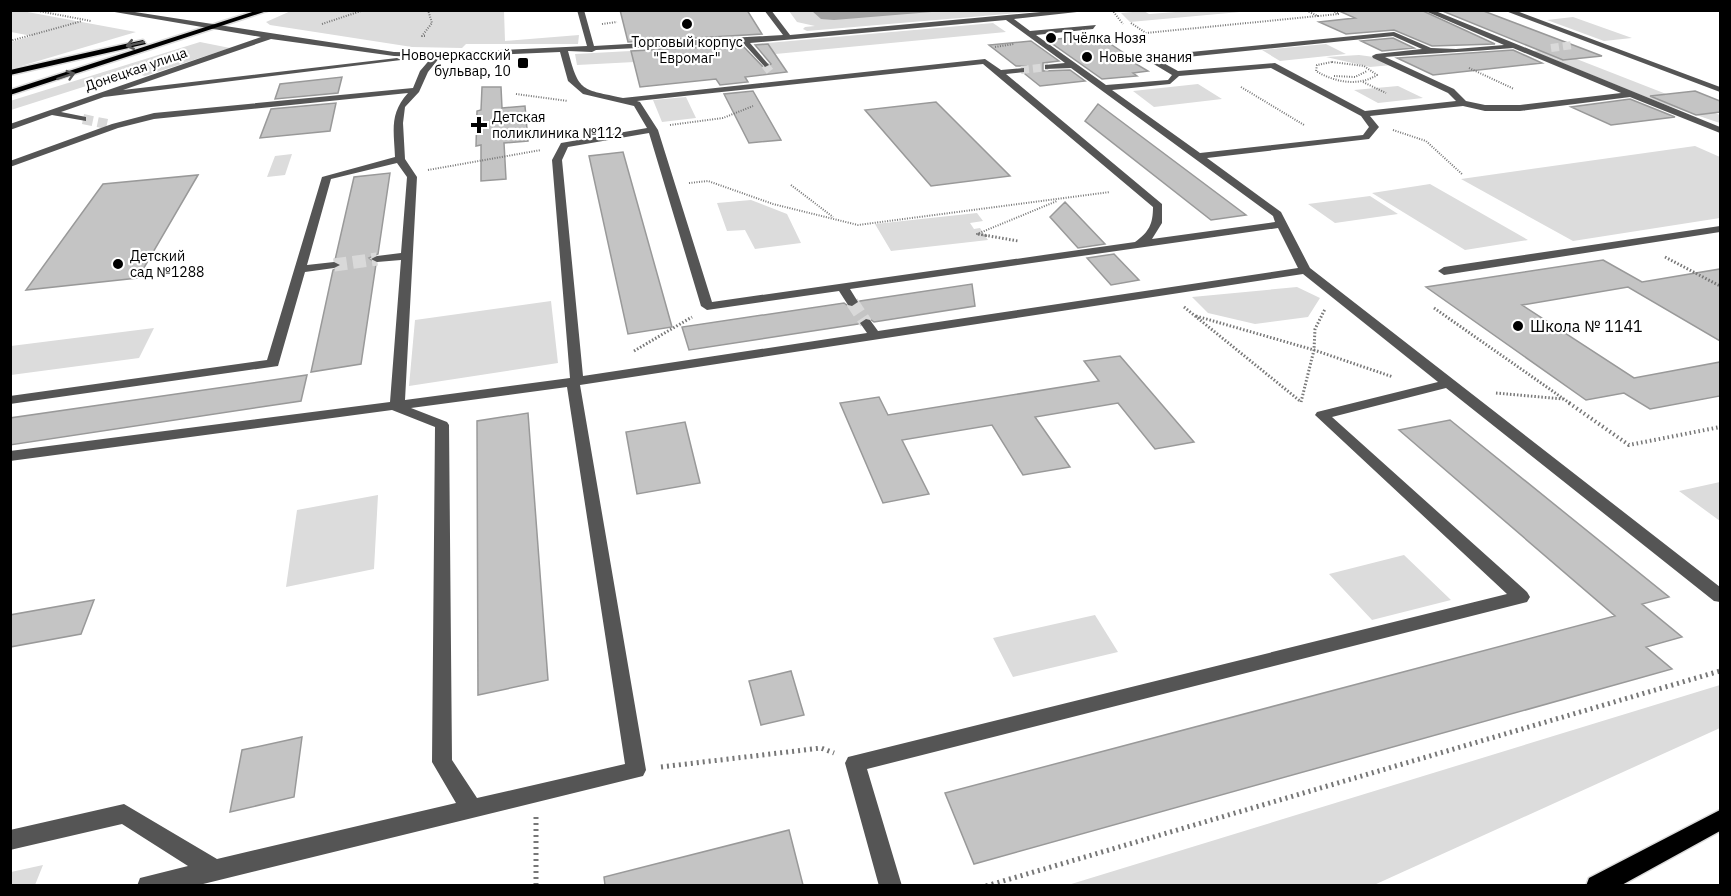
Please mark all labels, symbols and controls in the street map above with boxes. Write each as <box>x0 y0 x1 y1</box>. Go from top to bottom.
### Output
marker: Торговый корпус "Евромаг" <box>680 17 694 31</box>
place label: Пчёлка Нозя <box>1063 29 1146 47</box>
marker: Пчёлка Нозя <box>1044 31 1058 45</box>
place label: Торговый корпус "Евромаг" <box>631 33 743 67</box>
one-way arrow <box>126 38 145 50</box>
street label: Донецкая улица <box>83 43 190 95</box>
place label: Новочеркасский бульвар, 10 <box>401 46 511 80</box>
place label: Новые знания <box>1099 48 1192 66</box>
marker: Новые знания <box>1080 50 1094 64</box>
marker: Новочеркасский бульвар, 10 <box>516 56 530 70</box>
one-way arrow <box>56 69 75 80</box>
place label: Детская поликлиника №112 <box>492 108 622 142</box>
marker: Детская поликлиника №112 <box>470 116 488 134</box>
place label: Детский сад №1288 <box>130 247 204 281</box>
marker: Детский сад №1288 <box>111 257 125 271</box>
place label: Школа № 1141 <box>1530 316 1643 336</box>
marker: Школа № 1141 <box>1511 319 1525 333</box>

